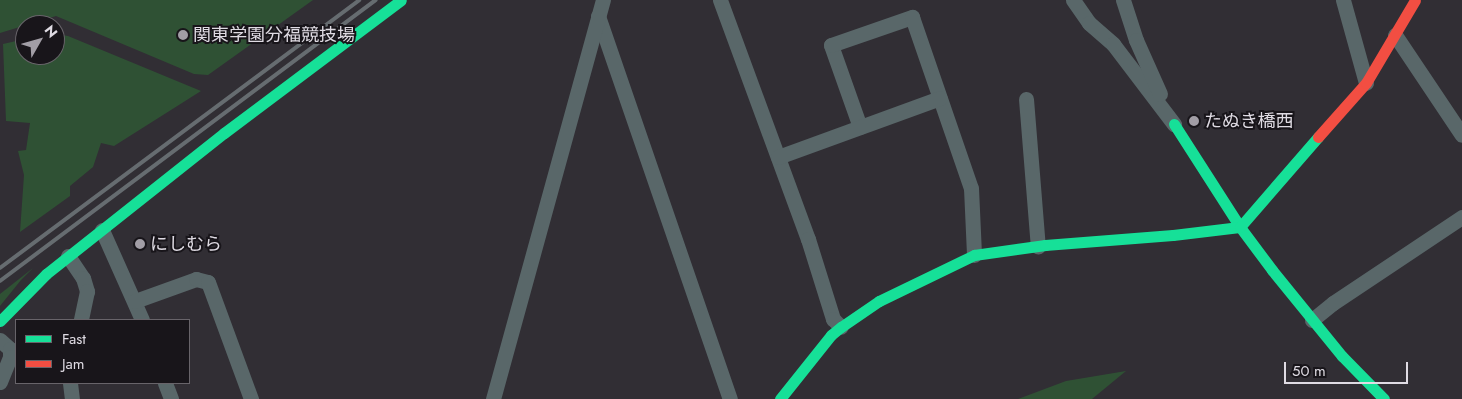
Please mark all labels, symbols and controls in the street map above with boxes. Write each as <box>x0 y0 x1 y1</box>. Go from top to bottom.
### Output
north arrow <box>15 15 65 65</box>
text: N <box>40 21 62 42</box>
place label: 関東学園分福競技場 <box>193 24 355 46</box>
marker: 関東学園分福競技場 <box>177 29 189 41</box>
place label: たぬき橋西 <box>1204 110 1294 132</box>
marker: たぬき橋西 <box>1188 115 1200 127</box>
place label: にしむら <box>150 233 222 255</box>
marker: にしむら <box>134 238 146 250</box>
legend <box>15 319 190 384</box>
text: Fast <box>62 328 86 350</box>
scale bar <box>1287 352 1411 384</box>
text: Jam <box>62 353 85 375</box>
text: 50 m <box>1292 360 1326 382</box>

